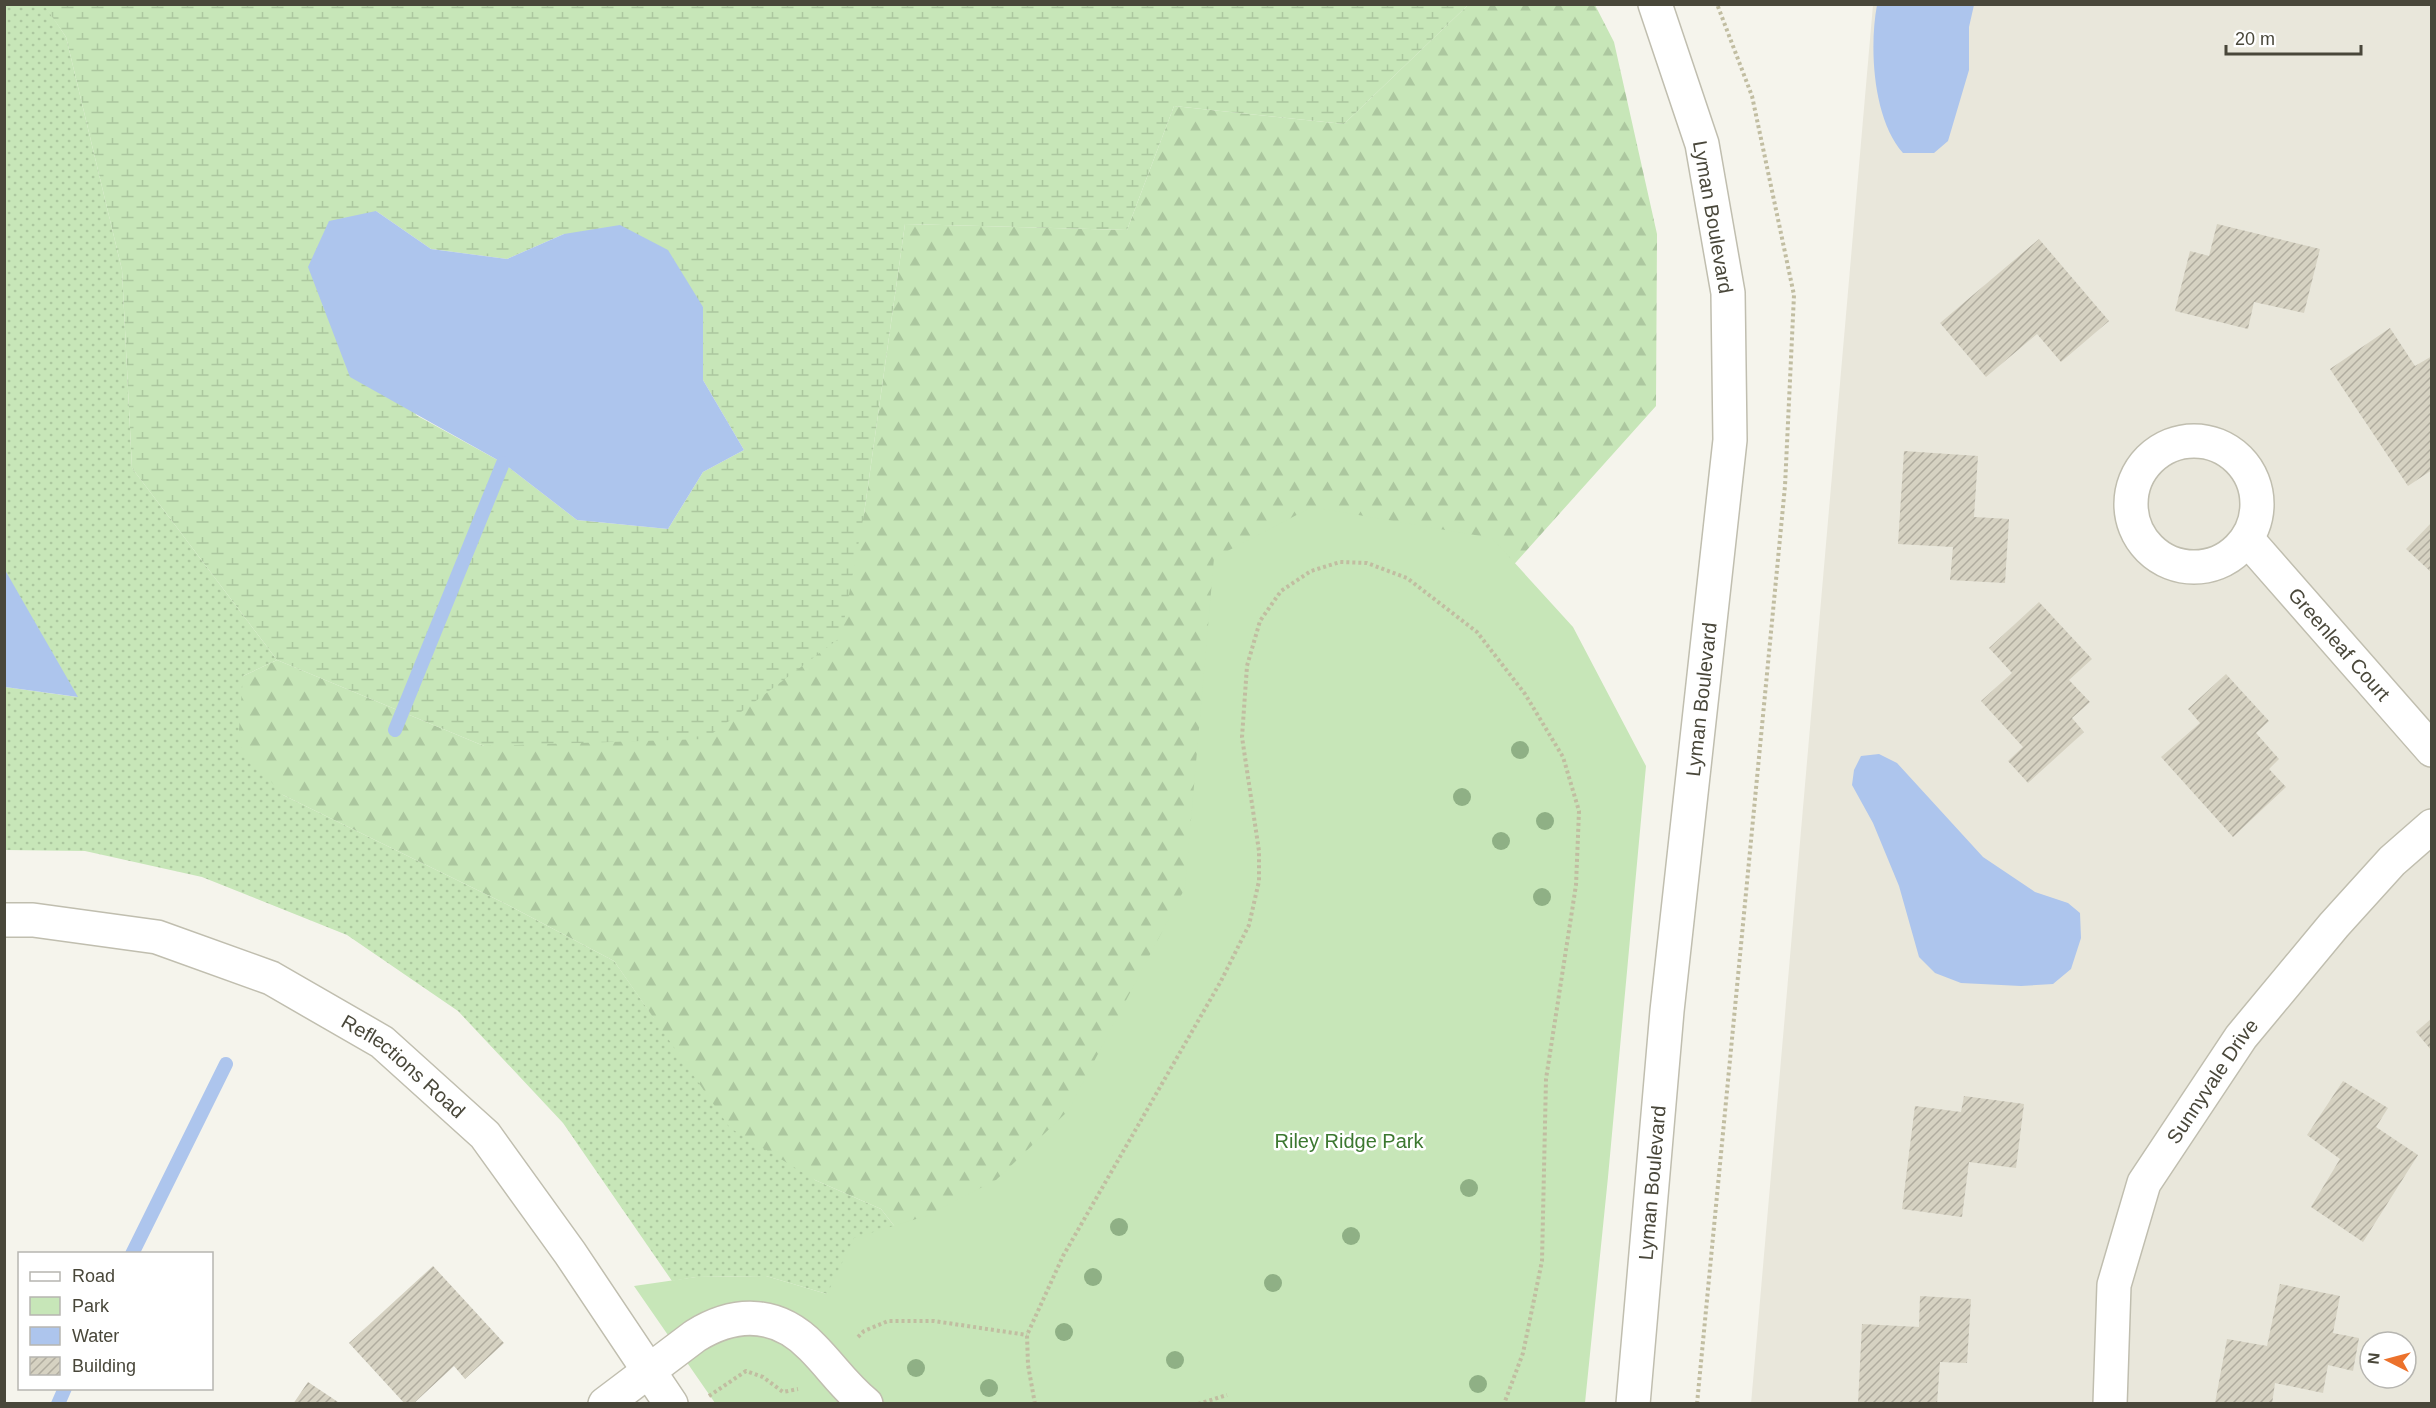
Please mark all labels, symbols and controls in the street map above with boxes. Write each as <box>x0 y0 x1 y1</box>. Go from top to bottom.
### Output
scale bar <box>2226 18 2361 56</box>
text: 20 m <box>2235 29 2275 49</box>
street label: Lyman Boulevard <box>1689 139 1737 295</box>
street label: Greenleaf Court <box>2284 583 2395 705</box>
street label: Lyman Boulevard <box>1682 621 1721 778</box>
street label: Reflections Road <box>338 1010 469 1122</box>
street label: Sunnyvale Drive <box>2162 1014 2262 1148</box>
street label: Lyman Boulevard <box>1634 1105 1670 1261</box>
park label: Riley Ridge Park <box>1275 1130 1424 1152</box>
legend <box>18 1252 213 1390</box>
text: Road <box>72 1266 115 1286</box>
text: Park <box>72 1296 110 1316</box>
text: Water <box>72 1326 119 1346</box>
north arrow <box>2358 1330 2418 1390</box>
text: N <box>2365 1352 2383 1365</box>
text: Building <box>72 1356 136 1376</box>

